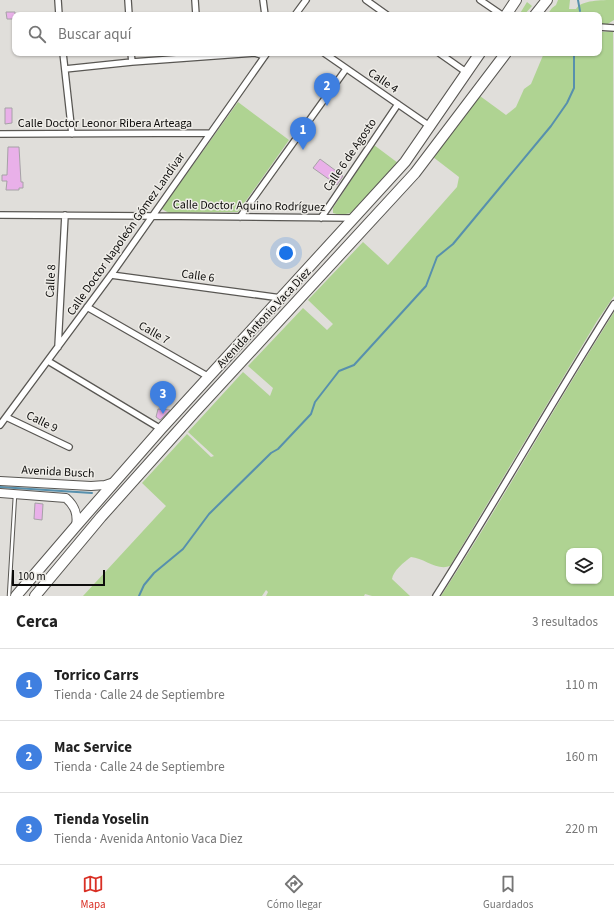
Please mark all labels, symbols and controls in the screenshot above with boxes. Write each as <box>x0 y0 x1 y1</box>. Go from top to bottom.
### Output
search box <box>12 12 602 56</box>
icon: search <box>26 23 48 45</box>
text: Buscar aquí <box>58 24 131 45</box>
street label: Calle 4 <box>364 65 402 97</box>
pin: 2 <box>314 73 340 106</box>
street label: Calle Doctor Leonor Ribera Arteaga <box>18 115 192 132</box>
street label: Calle 6 de Agosto <box>319 115 381 195</box>
pin: 1 <box>290 117 316 150</box>
street label: Calle Doctor Napoleón Gómez Landívar <box>63 148 190 319</box>
street label: Calle Doctor Aquino Rodríguez <box>173 196 325 216</box>
your location <box>276 243 296 263</box>
street label: Calle 8 <box>42 264 60 298</box>
street label: Avenida Antonio Vaca Diez <box>213 264 315 372</box>
street label: Calle 6 <box>180 265 216 287</box>
street label: Calle 7 <box>135 317 173 349</box>
pin: 3 <box>150 381 176 414</box>
street label: Calle 9 <box>23 407 61 437</box>
street label: Avenida Busch <box>21 462 95 482</box>
map controls <box>566 548 602 584</box>
button: layers <box>566 548 602 584</box>
scale bar <box>12 568 105 587</box>
text: 100 m <box>18 569 46 584</box>
text: Cerca <box>16 610 58 634</box>
text: 3 resultados <box>532 613 598 631</box>
text: Torrico Carrs <box>54 665 139 686</box>
text: 1 <box>26 676 32 694</box>
text: 110 m <box>565 676 598 694</box>
text: Tienda · Calle 24 de Septiembre <box>54 686 225 704</box>
text: Mac Service <box>54 737 132 758</box>
text: 2 <box>26 748 32 766</box>
text: 160 m <box>565 748 598 766</box>
text: Tienda · Calle 24 de Septiembre <box>54 758 225 776</box>
text: Tienda Yoselin <box>54 809 149 830</box>
text: 3 <box>26 820 32 838</box>
text: 220 m <box>565 820 598 838</box>
text: Tienda · Avenida Antonio Vaca Diez <box>54 830 243 848</box>
tab: Mapa <box>81 873 106 912</box>
tab: Cómo llegar <box>267 873 322 912</box>
tab: Guardados <box>483 873 533 912</box>

